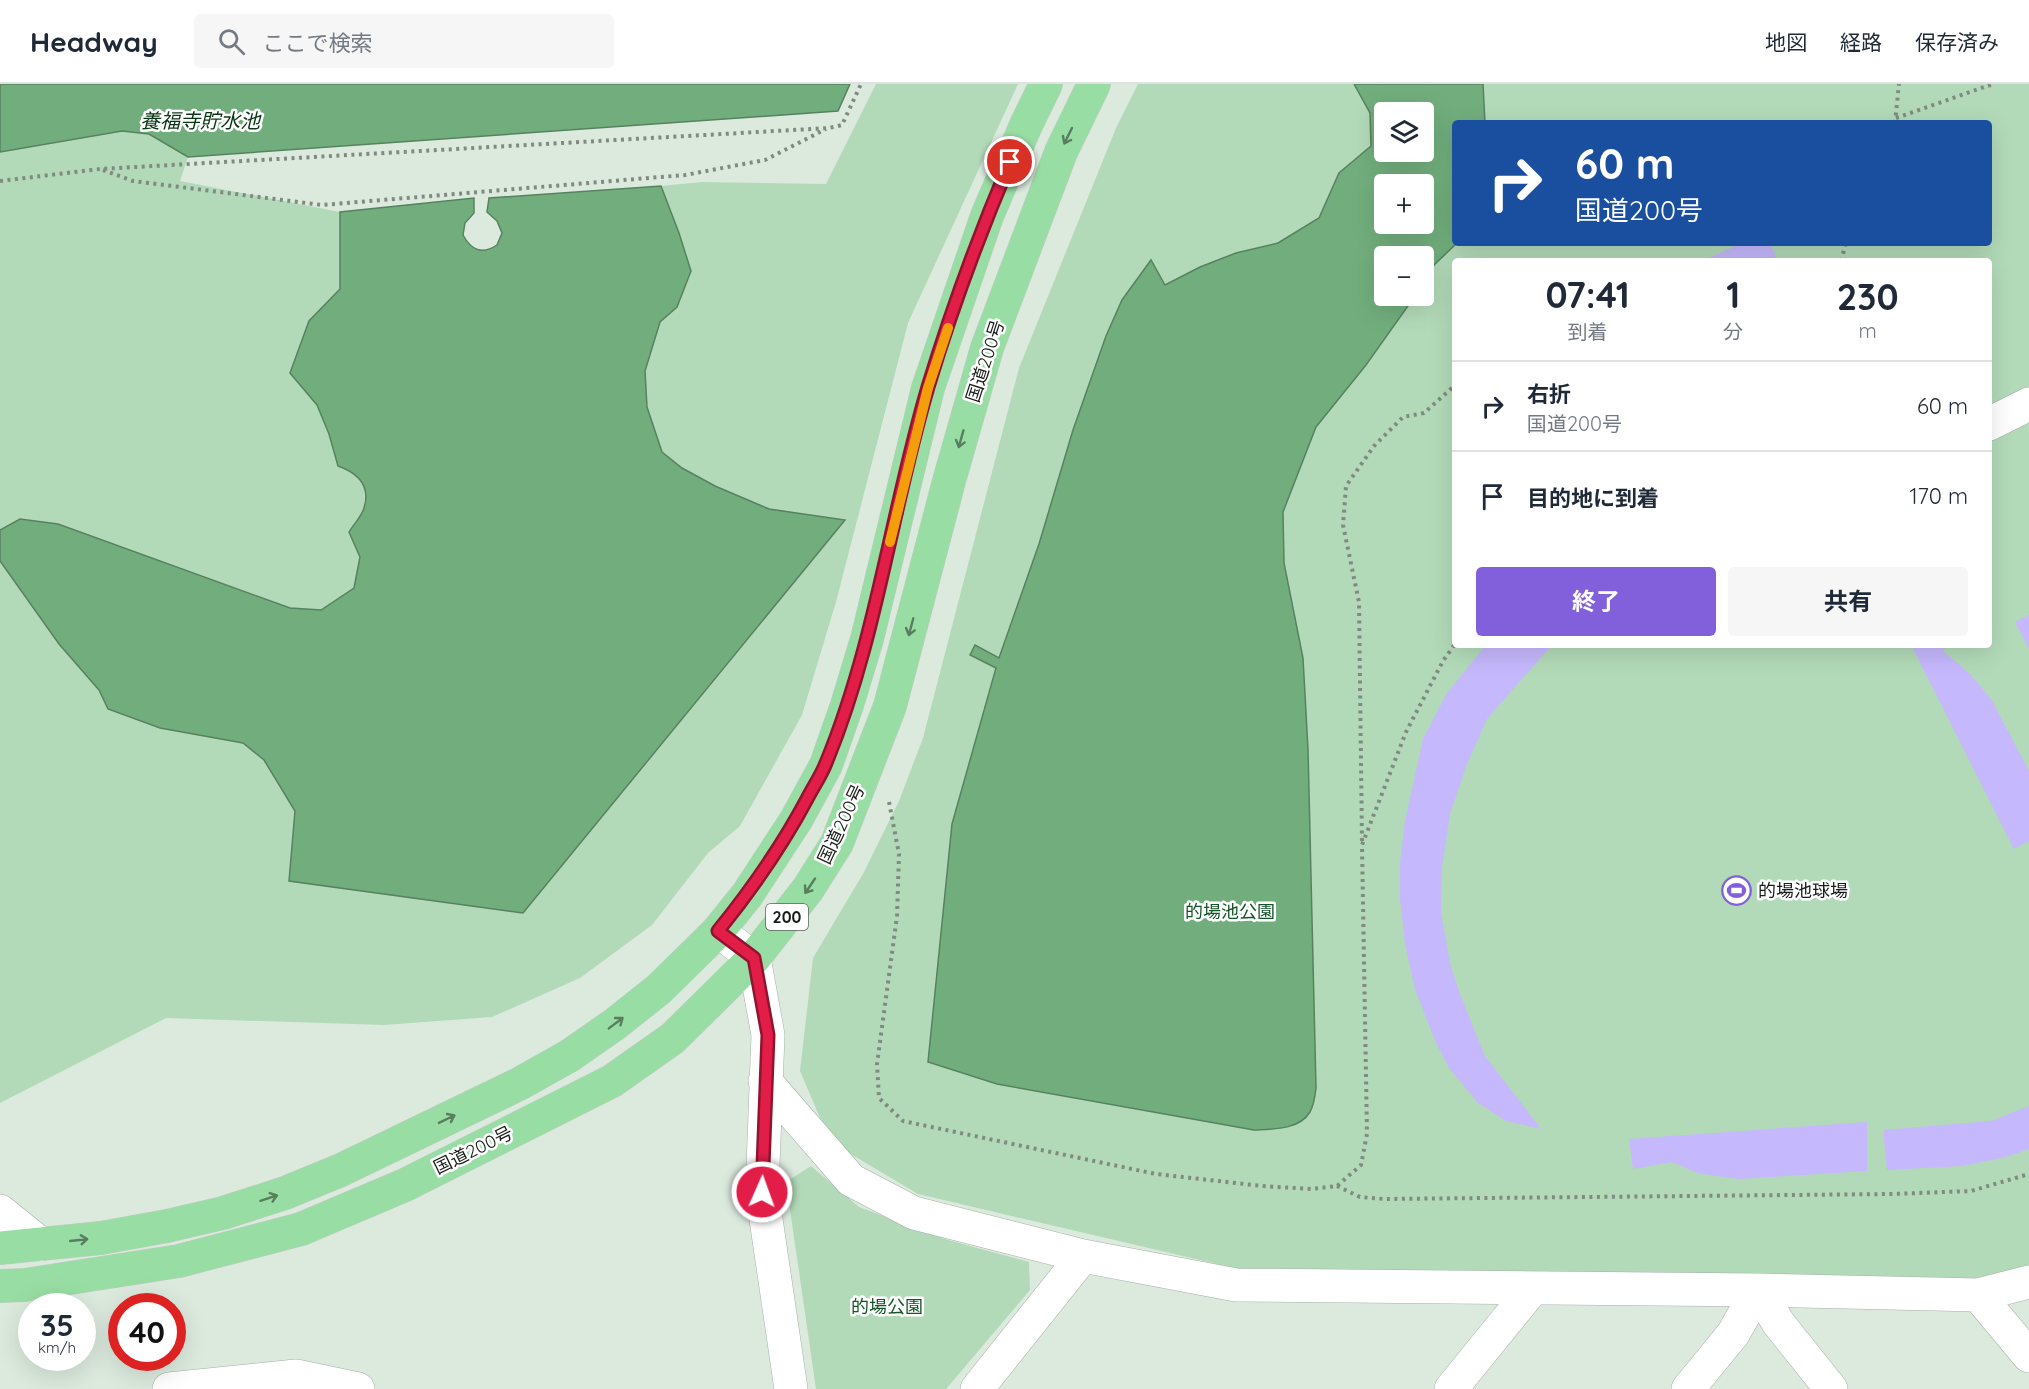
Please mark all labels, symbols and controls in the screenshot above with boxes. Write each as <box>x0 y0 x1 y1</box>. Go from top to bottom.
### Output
search box <box>194 14 614 68</box>
text: Headway <box>30 24 158 59</box>
icon: search <box>215 25 248 58</box>
text: ここで検索 <box>263 29 373 57</box>
text: 地図 <box>1765 29 1807 55</box>
text: 経路 <box>1840 29 1882 55</box>
text: 保存済み <box>1915 29 1999 55</box>
map controls <box>1374 102 1434 306</box>
button: layers <box>1374 102 1434 162</box>
water label: 養福寺貯水池 <box>140 108 262 133</box>
one-way arrow <box>1062 127 1074 145</box>
pin <box>984 136 1035 187</box>
text: 60 m <box>1575 137 1675 190</box>
icon: right <box>1476 144 1554 222</box>
icon: arrive <box>993 145 1026 178</box>
button: + <box>1374 174 1434 234</box>
text: 国道200号 <box>1575 193 1703 227</box>
button: − <box>1374 246 1434 306</box>
text: 07:41 <box>1545 272 1630 317</box>
text: 1 <box>1726 272 1740 317</box>
text: 230 <box>1837 274 1899 319</box>
street label: 国道200号 <box>961 317 1009 405</box>
text: m <box>1858 318 1877 343</box>
text: 到着 <box>1568 319 1608 344</box>
text: 分 <box>1723 319 1743 344</box>
text: 右折 <box>1527 380 1571 408</box>
icon: right <box>1476 390 1509 423</box>
text: 60 m <box>1917 392 1968 420</box>
text: 国道200号 <box>1527 411 1622 436</box>
one-way arrow <box>955 429 966 448</box>
icon: arrive <box>1476 480 1509 513</box>
text: 170 m <box>1909 482 1968 510</box>
text: 目的地に到着 <box>1527 484 1659 512</box>
button: 終了 <box>1476 567 1716 636</box>
button: 共有 <box>1728 567 1968 636</box>
one-way arrow <box>905 617 916 636</box>
street label: 国道200号 <box>813 780 869 868</box>
sports icon: 的場池球場 <box>1721 874 1753 906</box>
one-way arrow <box>804 877 816 893</box>
place label: 的場池球場 <box>1758 879 1848 902</box>
park label: 的場池公園 <box>1185 900 1275 923</box>
road number: 200 <box>766 904 808 930</box>
one-way arrow <box>608 1016 624 1029</box>
one-way arrow <box>438 1113 456 1124</box>
street label: 国道200号 <box>430 1121 516 1179</box>
position arrow <box>730 1160 794 1224</box>
one-way arrow <box>259 1192 278 1203</box>
one-way arrow <box>69 1234 89 1245</box>
speed limit sign: 40 <box>108 1293 186 1371</box>
park label: 的場公園 <box>851 1295 923 1318</box>
text: 35 <box>40 1306 74 1344</box>
text: km/h <box>38 1338 76 1357</box>

